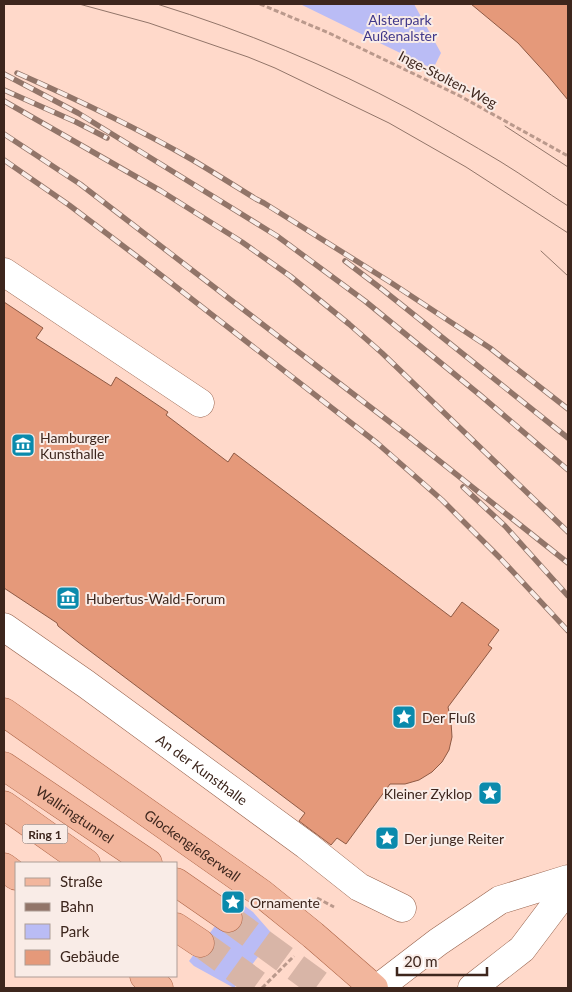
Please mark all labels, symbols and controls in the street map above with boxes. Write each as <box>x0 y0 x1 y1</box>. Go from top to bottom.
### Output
park label: Alsterpark Außenalster <box>363 11 437 44</box>
street label: Inge-Stolten-Weg <box>396 47 500 111</box>
place label: Hamburger Kunsthalle <box>40 429 109 462</box>
museum icon: Hamburger Kunsthalle <box>10 432 36 458</box>
museum icon: Hubertus-Wald-Forum <box>55 585 81 611</box>
place label: Hubertus-Wald-Forum <box>86 590 225 607</box>
place icon: Der Fluß <box>391 704 417 730</box>
place label: Der Fluß <box>422 709 475 726</box>
street label: An der Kunsthalle <box>153 730 251 808</box>
place icon: Kleiner Zyklop <box>477 780 503 806</box>
street label: Wallringtunnel <box>33 782 117 846</box>
place label: Kleiner Zyklop <box>384 785 472 802</box>
street label: Glockengießerwall <box>142 805 244 885</box>
road number: Ring 1 <box>22 824 68 844</box>
place icon: Der junge Reiter <box>374 825 400 851</box>
place label: Der junge Reiter <box>404 830 504 847</box>
legend <box>15 862 178 977</box>
text: Straße <box>60 872 103 890</box>
place icon: Ornamente <box>220 889 246 915</box>
place label: Ornamente <box>250 894 320 911</box>
text: Bahn <box>60 897 94 915</box>
text: Park <box>60 922 90 940</box>
scale bar <box>397 944 487 976</box>
text: Gebäude <box>60 947 119 965</box>
text: 20 m <box>404 952 438 970</box>

